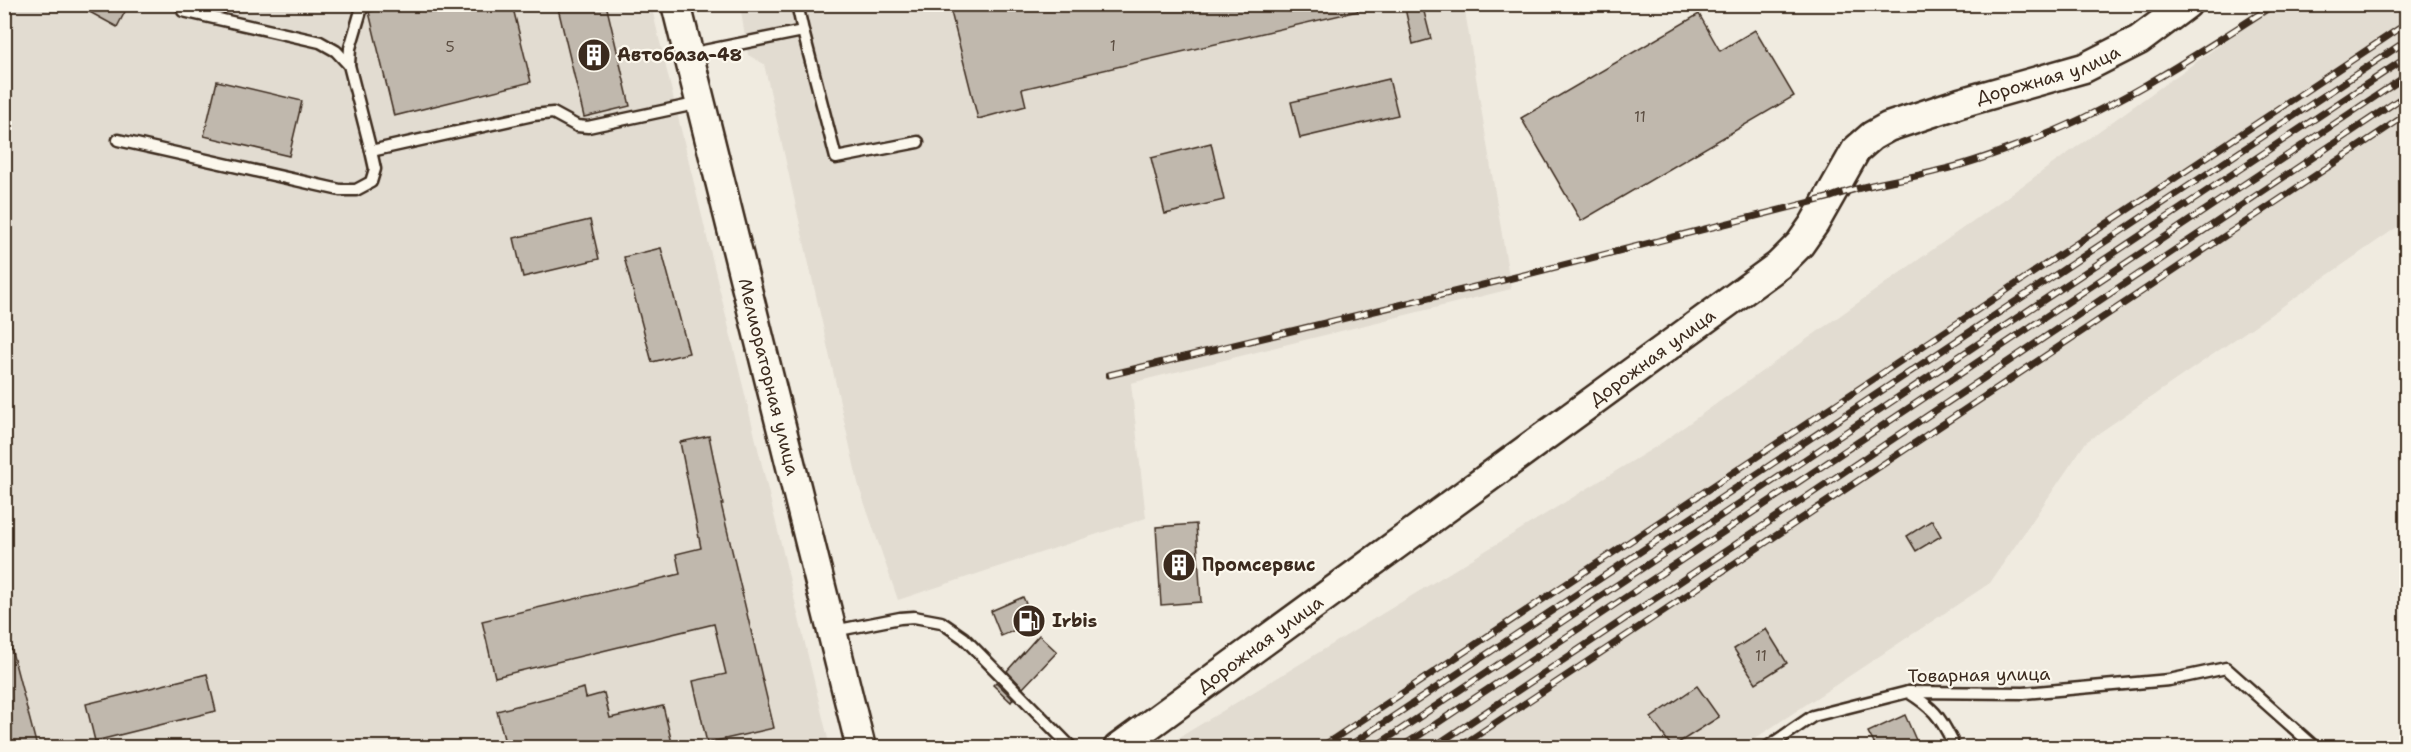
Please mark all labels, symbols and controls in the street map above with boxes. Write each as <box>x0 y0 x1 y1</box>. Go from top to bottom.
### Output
house number: 1 <box>1110 36 1116 56</box>
house number: 5 <box>445 37 455 57</box>
building icon: Автобаза-48 <box>576 37 612 73</box>
street label: Дорожная улица <box>1973 40 2124 110</box>
place label: Автобаза-48 <box>617 43 742 67</box>
house number: 11 <box>1634 107 1646 127</box>
street label: Мелиораторная улица <box>733 276 805 478</box>
street label: Дорожная улица <box>1585 303 1720 412</box>
building icon: Промсервис <box>1161 547 1197 583</box>
place label: Промсервис <box>1202 553 1315 577</box>
street label: Дорожная улица <box>1192 590 1328 698</box>
fuel station icon: Irbis <box>1011 603 1047 639</box>
place label: Irbis <box>1052 609 1097 633</box>
house number: 11 <box>1755 646 1767 666</box>
street label: Товарная улица <box>1907 662 2051 688</box>

